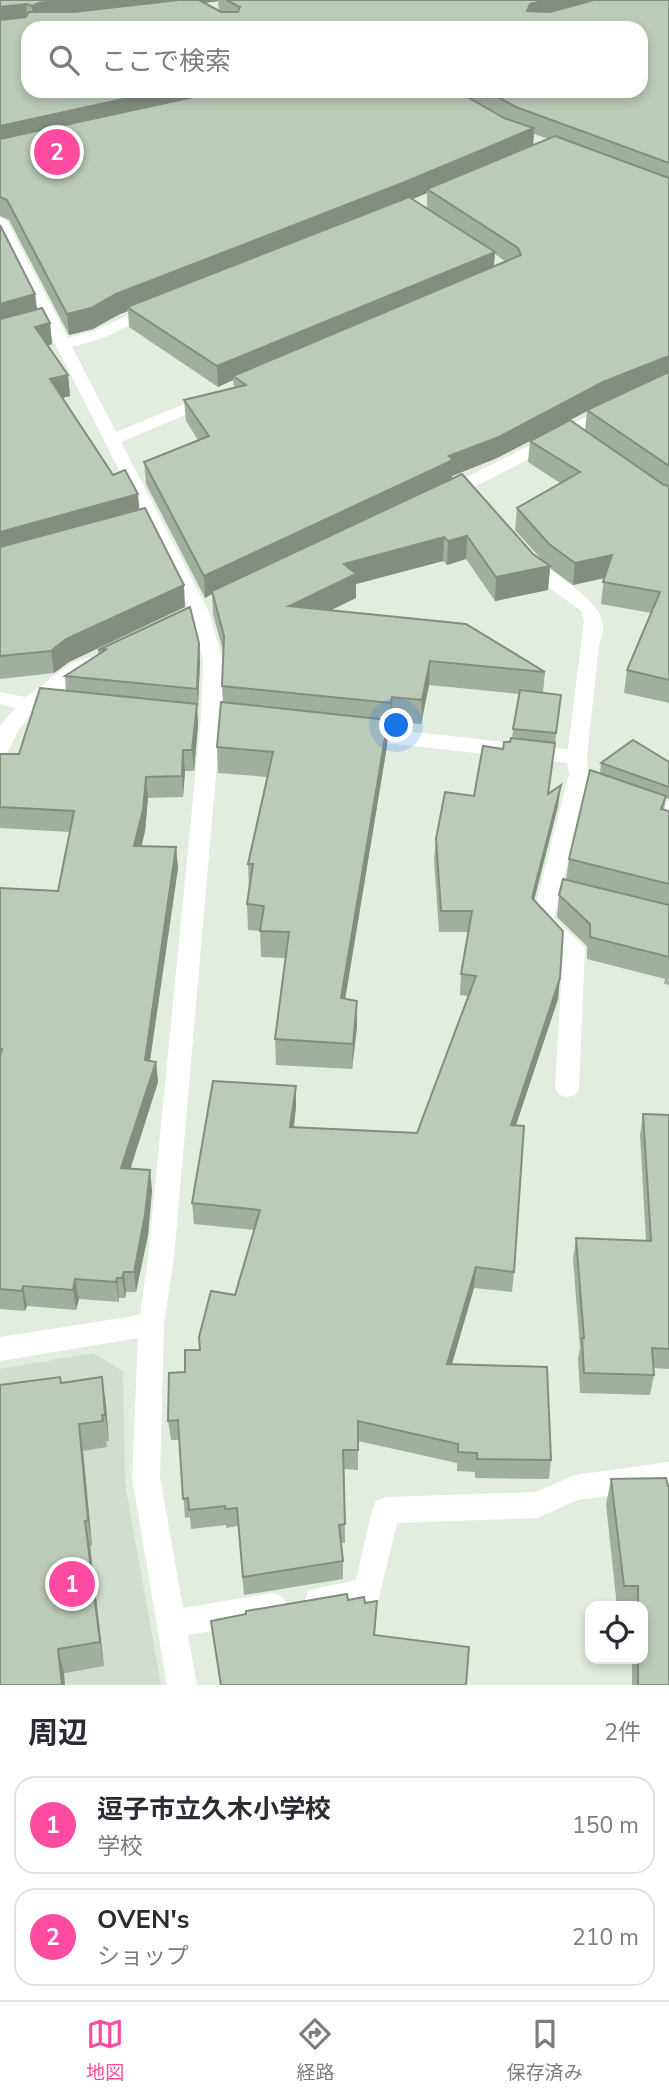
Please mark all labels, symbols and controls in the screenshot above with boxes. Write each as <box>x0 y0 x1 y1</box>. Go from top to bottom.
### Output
search box <box>21 21 648 98</box>
icon: search <box>45 41 83 79</box>
text: ここで検索 <box>101 44 231 79</box>
pin: 2 <box>34 126 80 178</box>
your location <box>379 708 413 742</box>
pin: 1 <box>49 1558 95 1610</box>
map controls <box>585 1601 648 1664</box>
button: locate <box>585 1601 648 1664</box>
text: 周辺 <box>28 1713 88 1754</box>
text: 2件 <box>604 1717 641 1748</box>
text: 逗子市立久木小学校 <box>97 1792 331 1827</box>
text: 1 <box>46 1810 60 1841</box>
text: 150 m <box>572 1810 639 1841</box>
text: 学校 <box>97 1831 143 1862</box>
text: OVEN's <box>97 1902 189 1937</box>
text: 2 <box>46 1922 60 1953</box>
text: 210 m <box>572 1922 639 1953</box>
text: ショップ <box>97 1941 189 1972</box>
tab: 地図 <box>86 2015 124 2086</box>
tab: 経路 <box>296 2015 335 2086</box>
tab: 保存済み <box>507 2015 583 2086</box>

